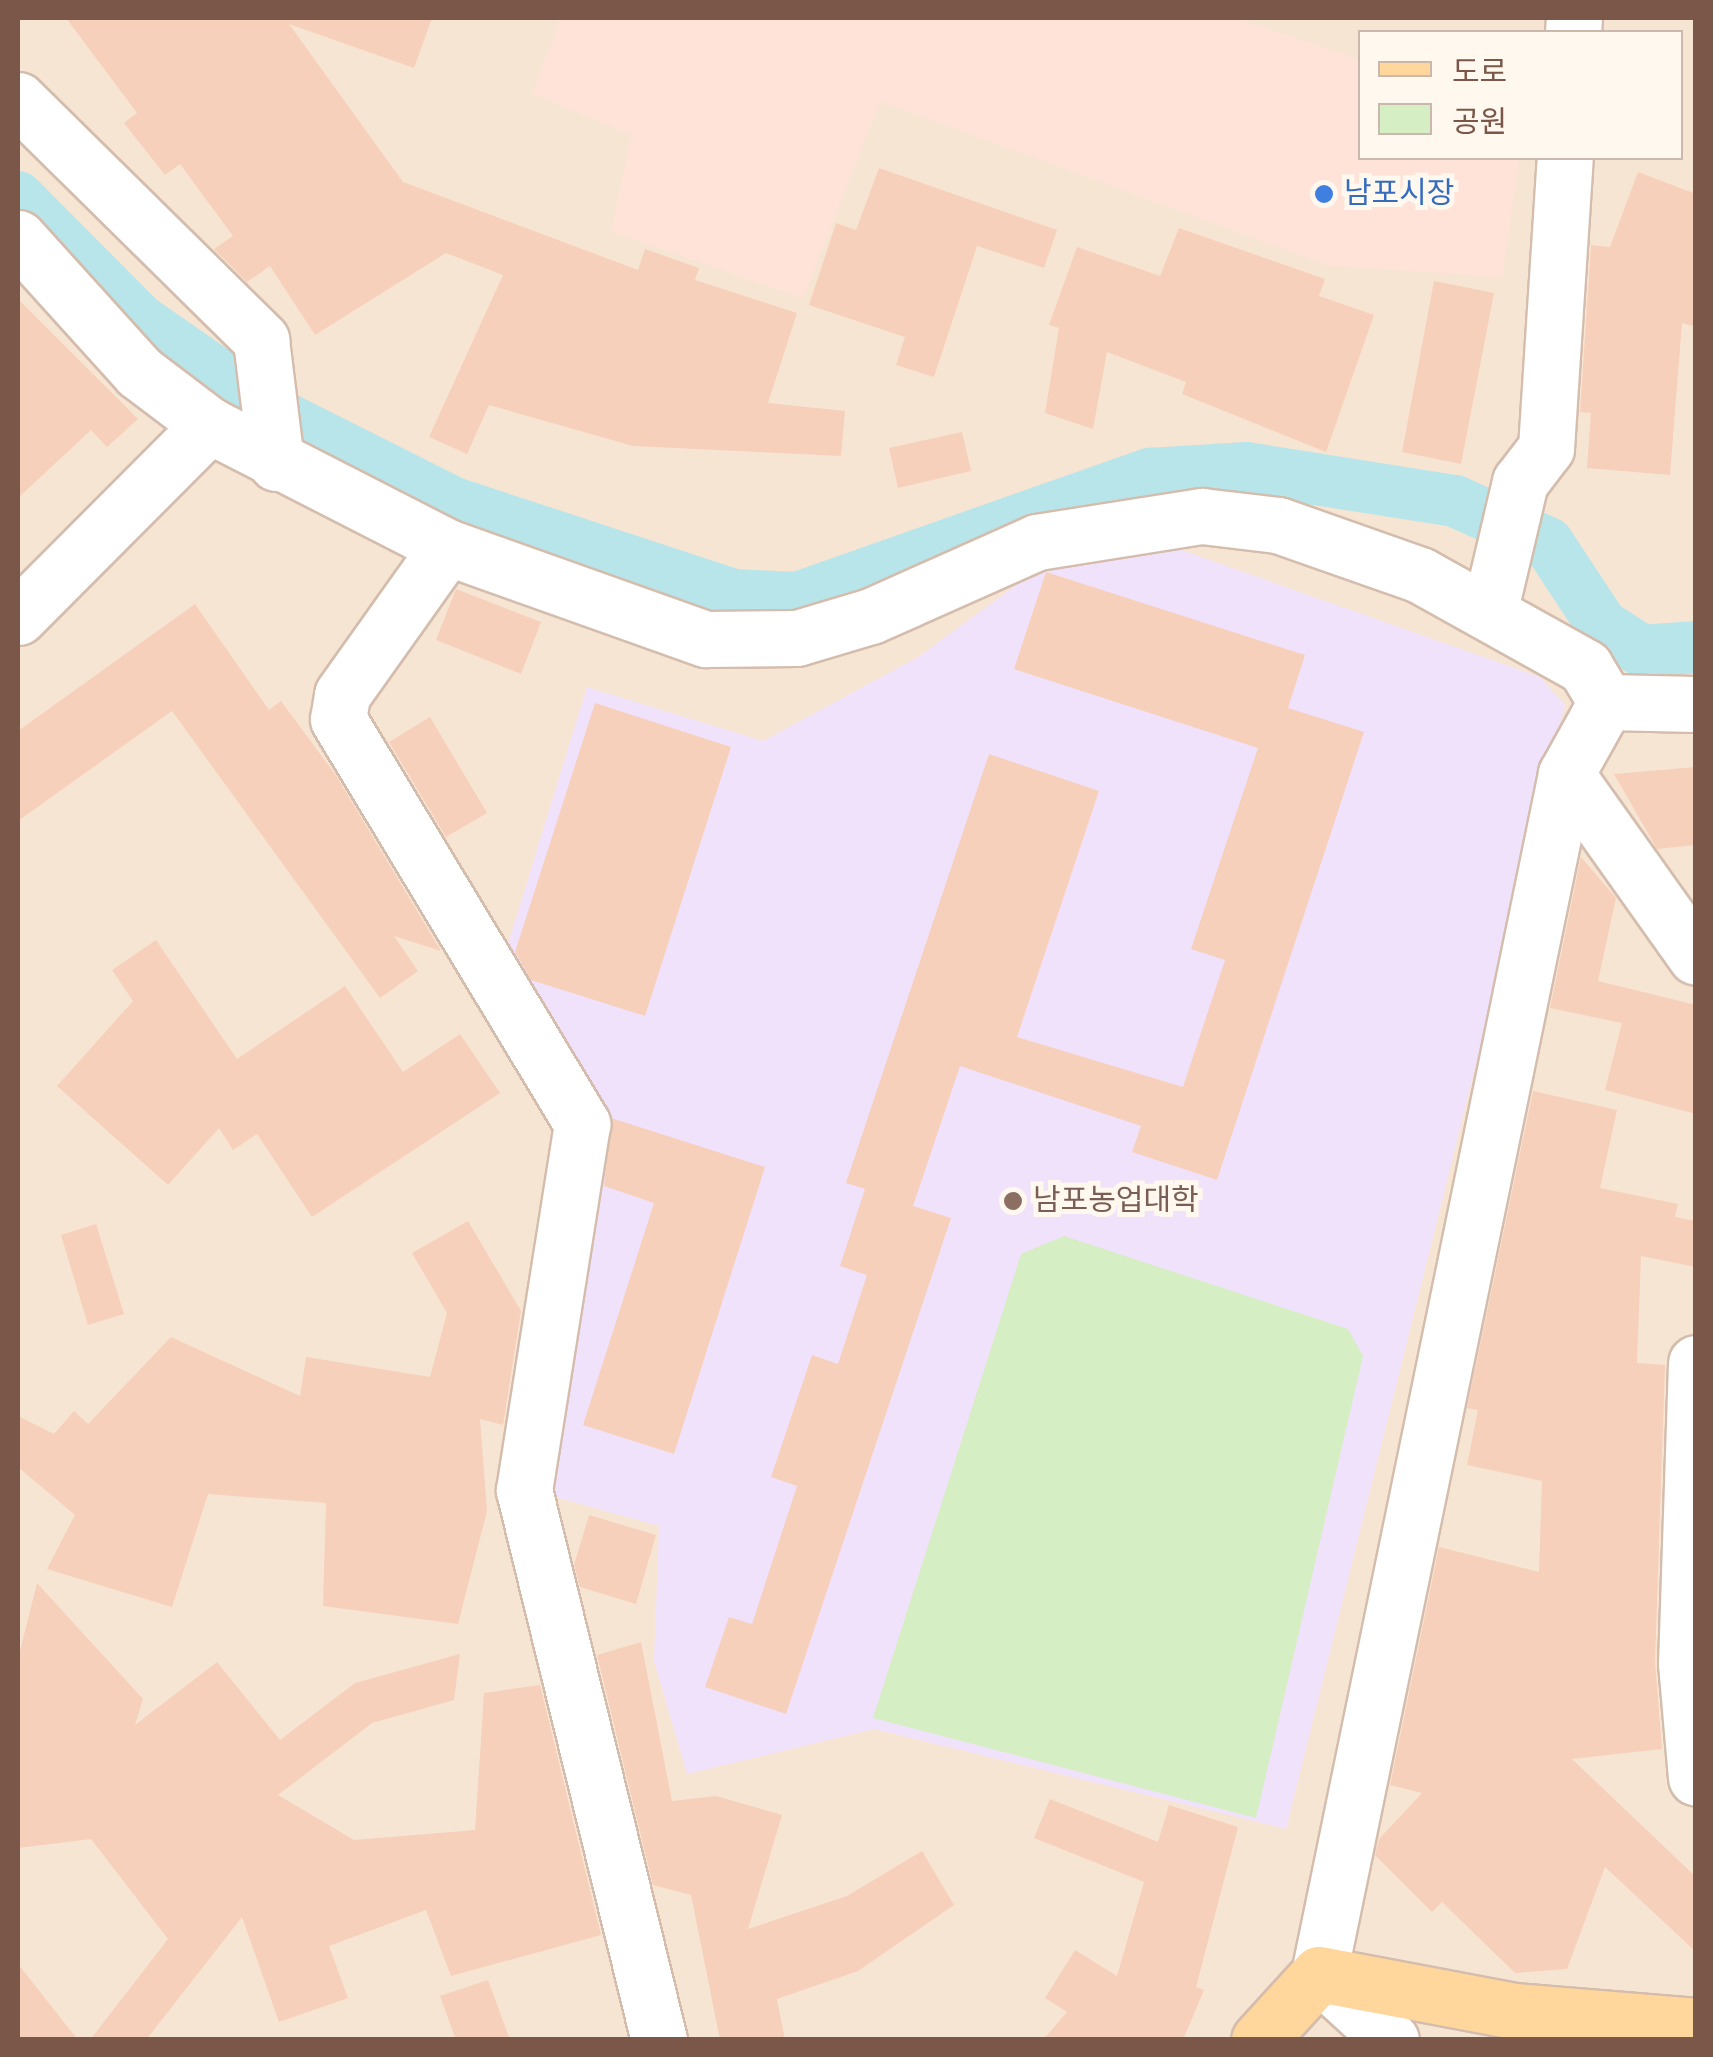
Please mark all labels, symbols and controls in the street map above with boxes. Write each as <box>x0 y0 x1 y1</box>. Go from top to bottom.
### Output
legend <box>1358 30 1683 160</box>
text: 도로 <box>1452 54 1507 91</box>
text: 공원 <box>1452 104 1507 141</box>
place label: 남포시장 <box>1344 176 1454 212</box>
marker: 남포시장 <box>1313 183 1335 205</box>
place label: 남포농업대학 <box>1033 1183 1199 1219</box>
marker: 남포농업대학 <box>1002 1190 1024 1212</box>

